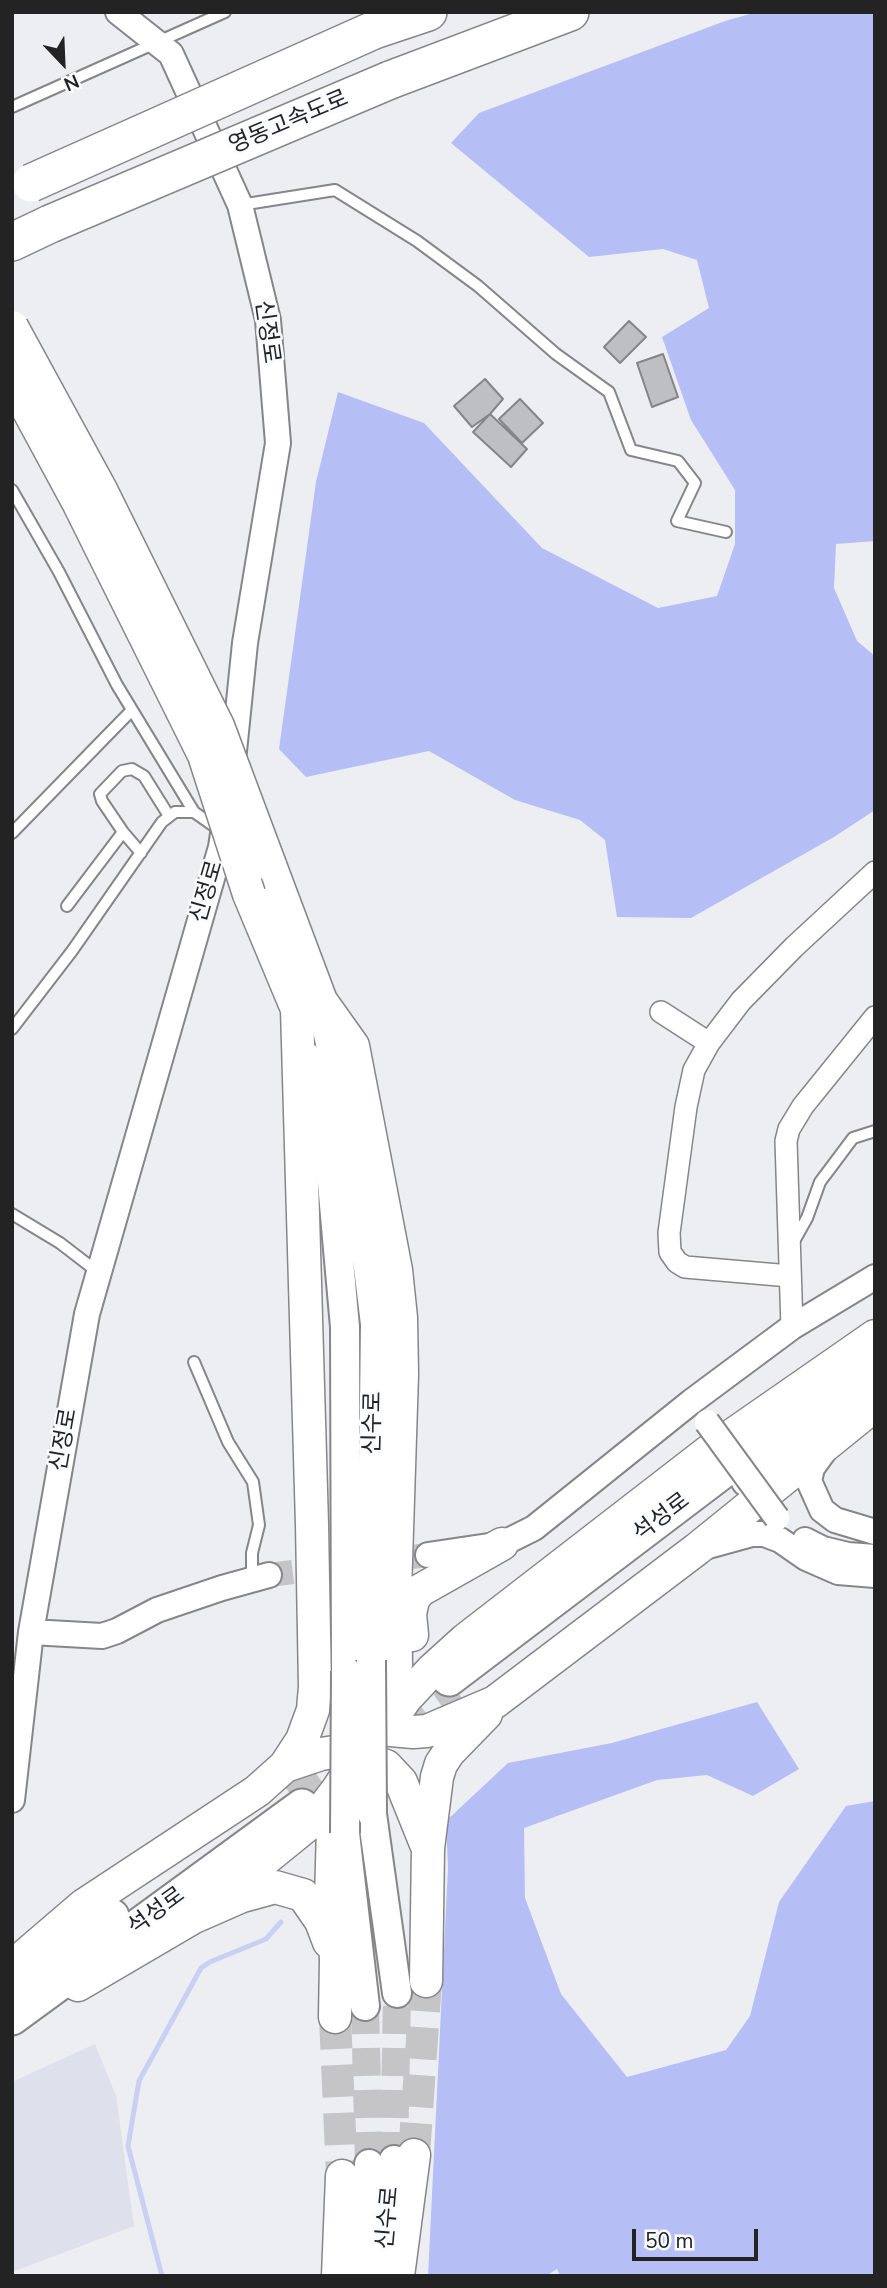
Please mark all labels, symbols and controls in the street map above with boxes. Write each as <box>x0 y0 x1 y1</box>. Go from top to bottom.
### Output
north arrow <box>28 28 98 98</box>
text: N <box>60 68 83 97</box>
street label: 영동고속도로 <box>225 85 353 161</box>
street label: 신정로 <box>248 299 284 365</box>
street label: 신정로 <box>186 858 230 926</box>
street label: 신수로 <box>360 1391 388 1455</box>
street label: 신정로 <box>46 1406 84 1474</box>
street label: 석성로 <box>628 1488 696 1548</box>
street label: 석성로 <box>123 1882 191 1942</box>
street label: 신수로 <box>372 2185 406 2251</box>
scale bar <box>635 2214 761 2258</box>
text: 50 m <box>645 2227 694 2255</box>

